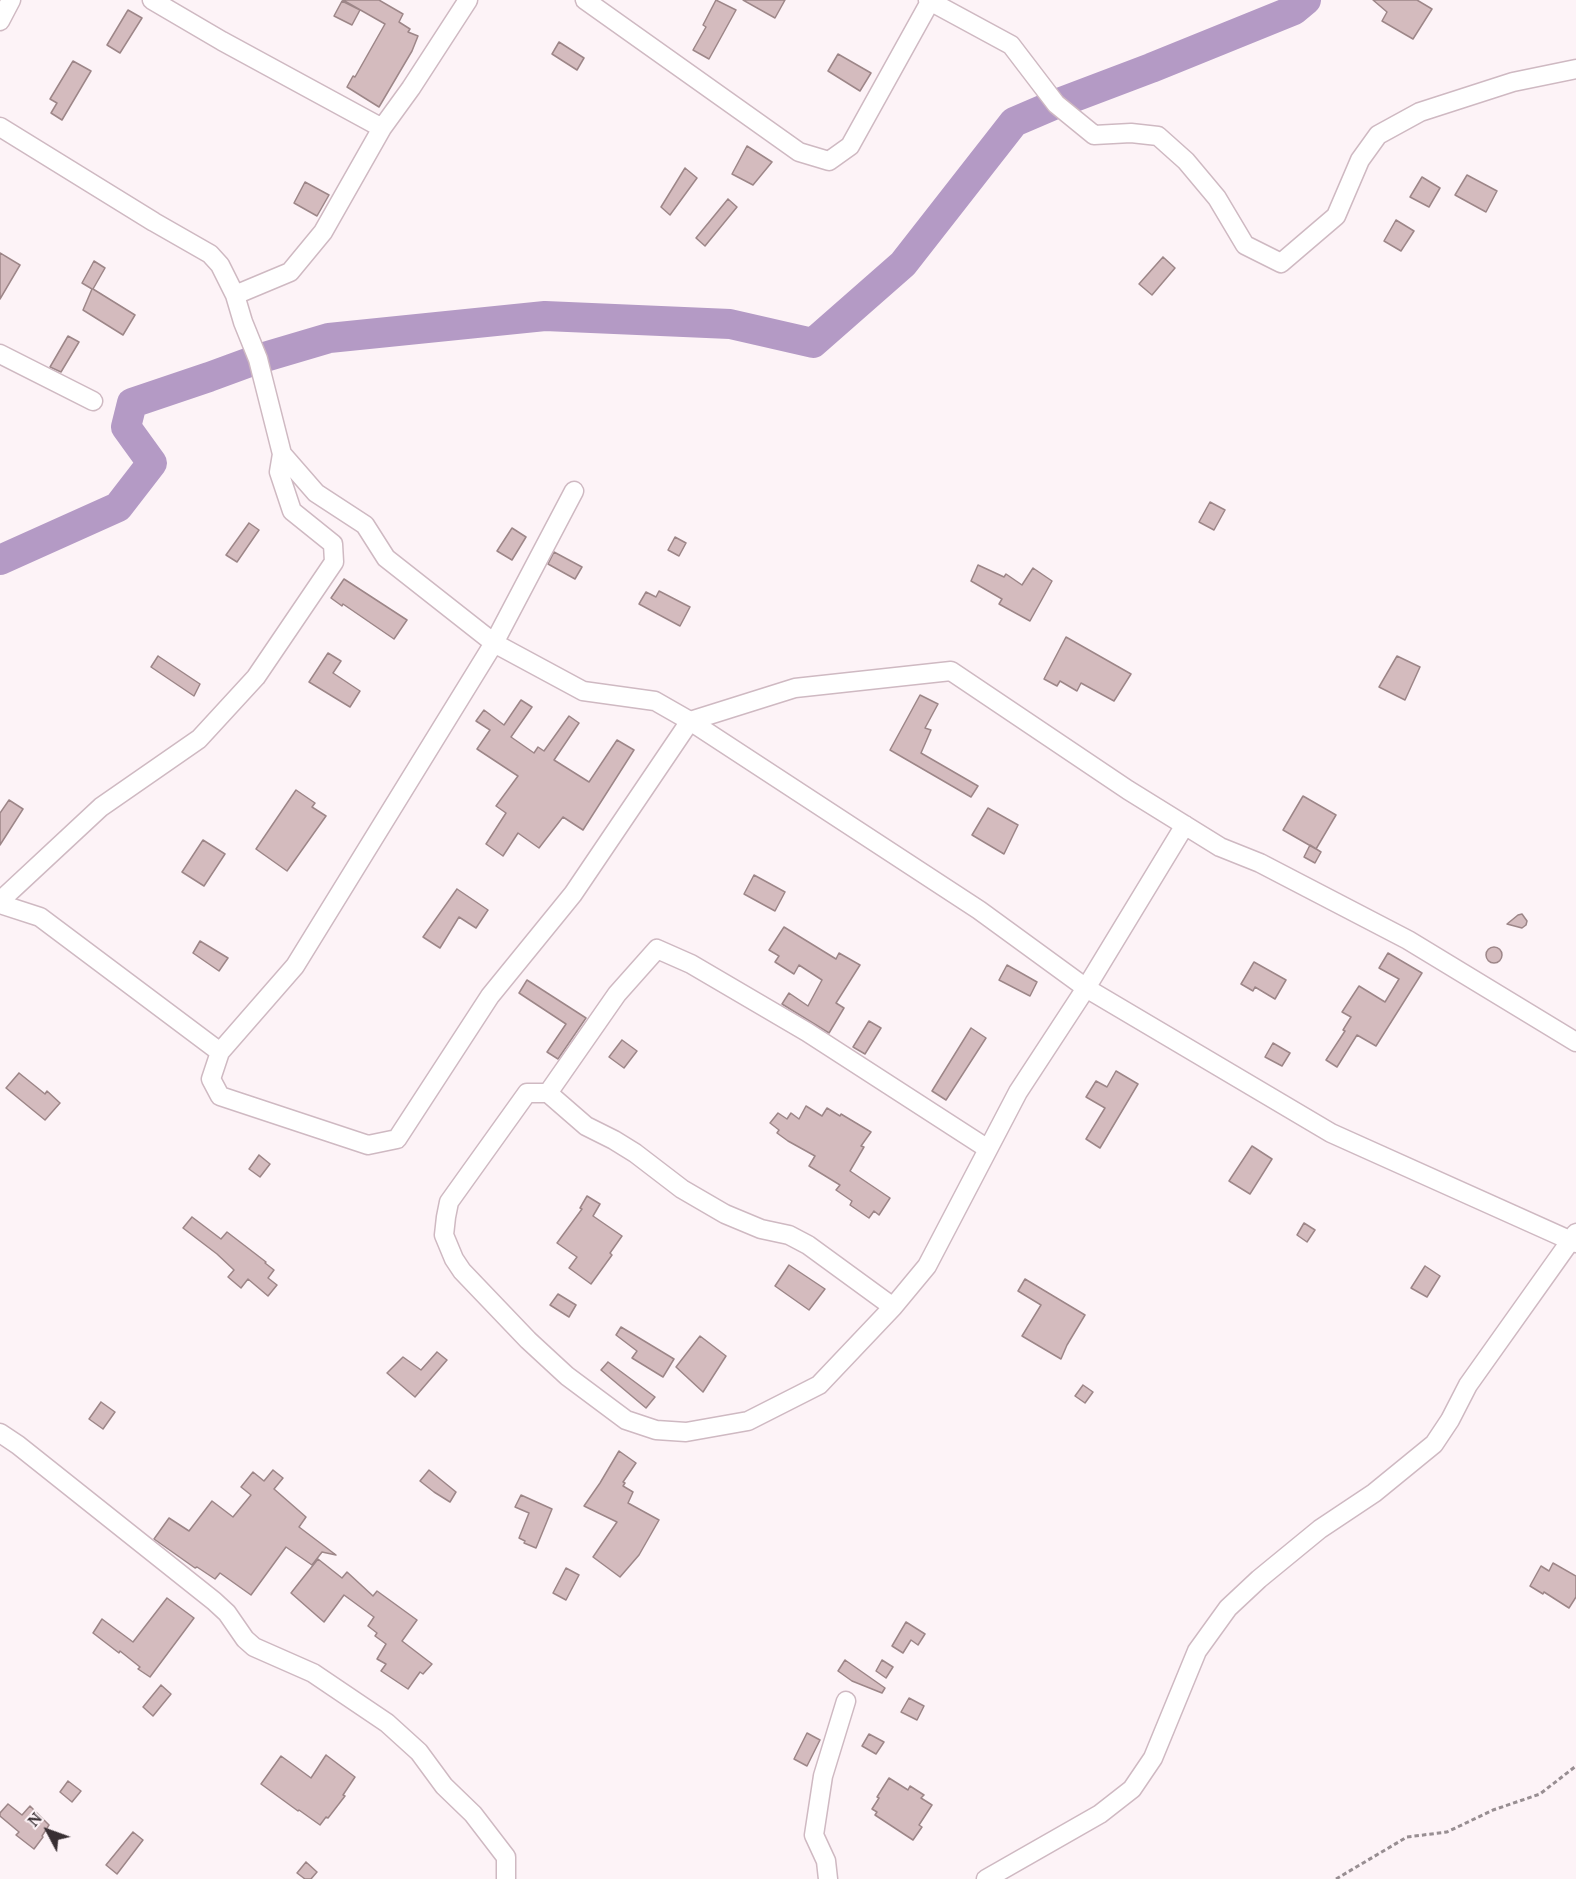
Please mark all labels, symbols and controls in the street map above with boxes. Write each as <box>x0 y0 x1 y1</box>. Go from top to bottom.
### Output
north arrow <box>18 1801 78 1861</box>
text: N <box>22 1807 47 1831</box>

